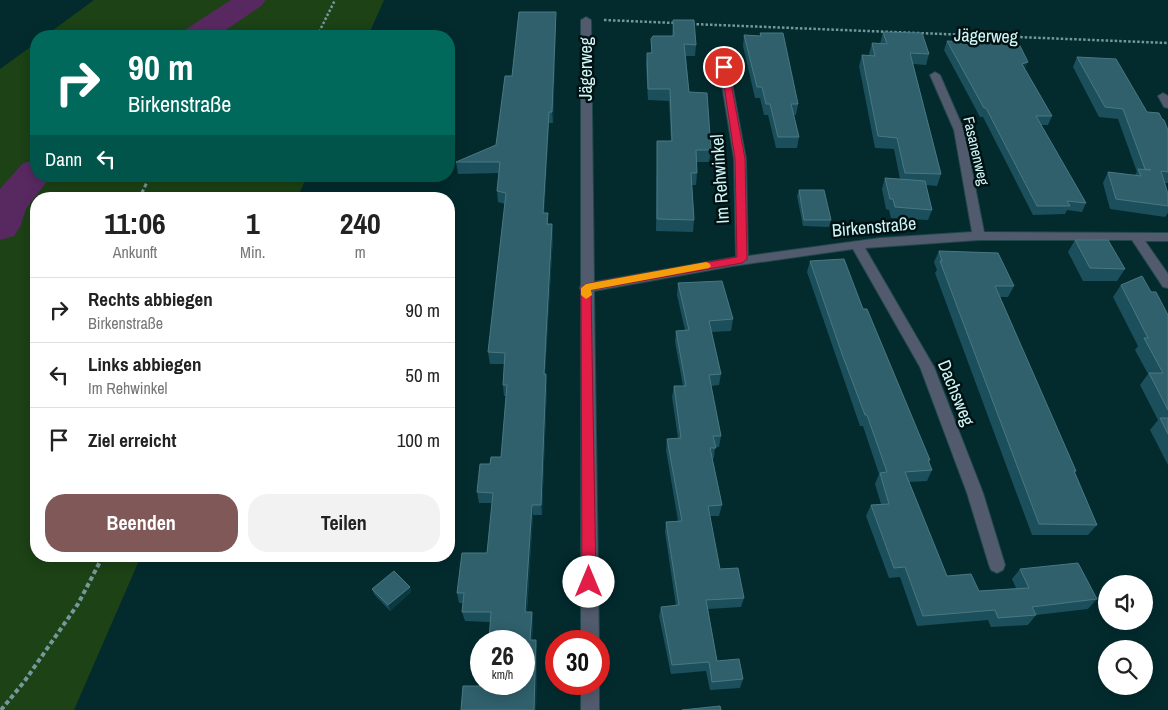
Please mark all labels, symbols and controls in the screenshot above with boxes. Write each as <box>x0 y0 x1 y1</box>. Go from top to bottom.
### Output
street label: Jägerweg <box>954 22 1019 49</box>
street label: Jägerweg <box>573 36 598 101</box>
text: 90 m <box>128 44 193 91</box>
pin <box>703 46 745 88</box>
icon: right <box>45 50 110 115</box>
icon: arrive <box>710 53 738 81</box>
text: Birkenstraße <box>128 89 231 119</box>
street label: Fasanenweg <box>958 115 995 187</box>
street label: Im Rehwinkel <box>704 134 735 225</box>
icon: left <box>92 145 120 173</box>
text: Dann <box>45 146 82 172</box>
text: 11:06 <box>104 203 166 243</box>
text: 1 <box>246 203 260 243</box>
text: 240 <box>340 203 381 243</box>
street label: Birkenstraße <box>831 210 917 243</box>
text: Ankunft <box>113 241 157 263</box>
text: Min. <box>240 241 266 263</box>
text: m <box>355 241 366 263</box>
text: Rechts abbiegen <box>88 286 213 312</box>
icon: right <box>45 296 73 324</box>
text: 90 m <box>405 297 440 323</box>
text: Birkenstraße <box>88 312 163 334</box>
text: Links abbiegen <box>88 351 201 377</box>
street label: Dachsweg <box>932 356 981 430</box>
icon: left <box>45 361 73 389</box>
text: 50 m <box>405 362 440 388</box>
text: Im Rehwinkel <box>88 377 167 399</box>
icon: arrive <box>45 426 73 454</box>
text: Ziel erreicht <box>88 427 176 453</box>
text: 100 m <box>397 427 440 453</box>
button: Beenden <box>45 494 238 552</box>
button: Teilen <box>248 494 440 552</box>
position arrow <box>562 555 614 607</box>
map controls <box>1098 575 1153 695</box>
button: sound <box>1098 575 1153 630</box>
speed limit sign: 30 <box>545 630 610 695</box>
text: 26 <box>491 639 514 673</box>
button: search <box>1098 640 1153 695</box>
text: km/h <box>492 667 513 683</box>

